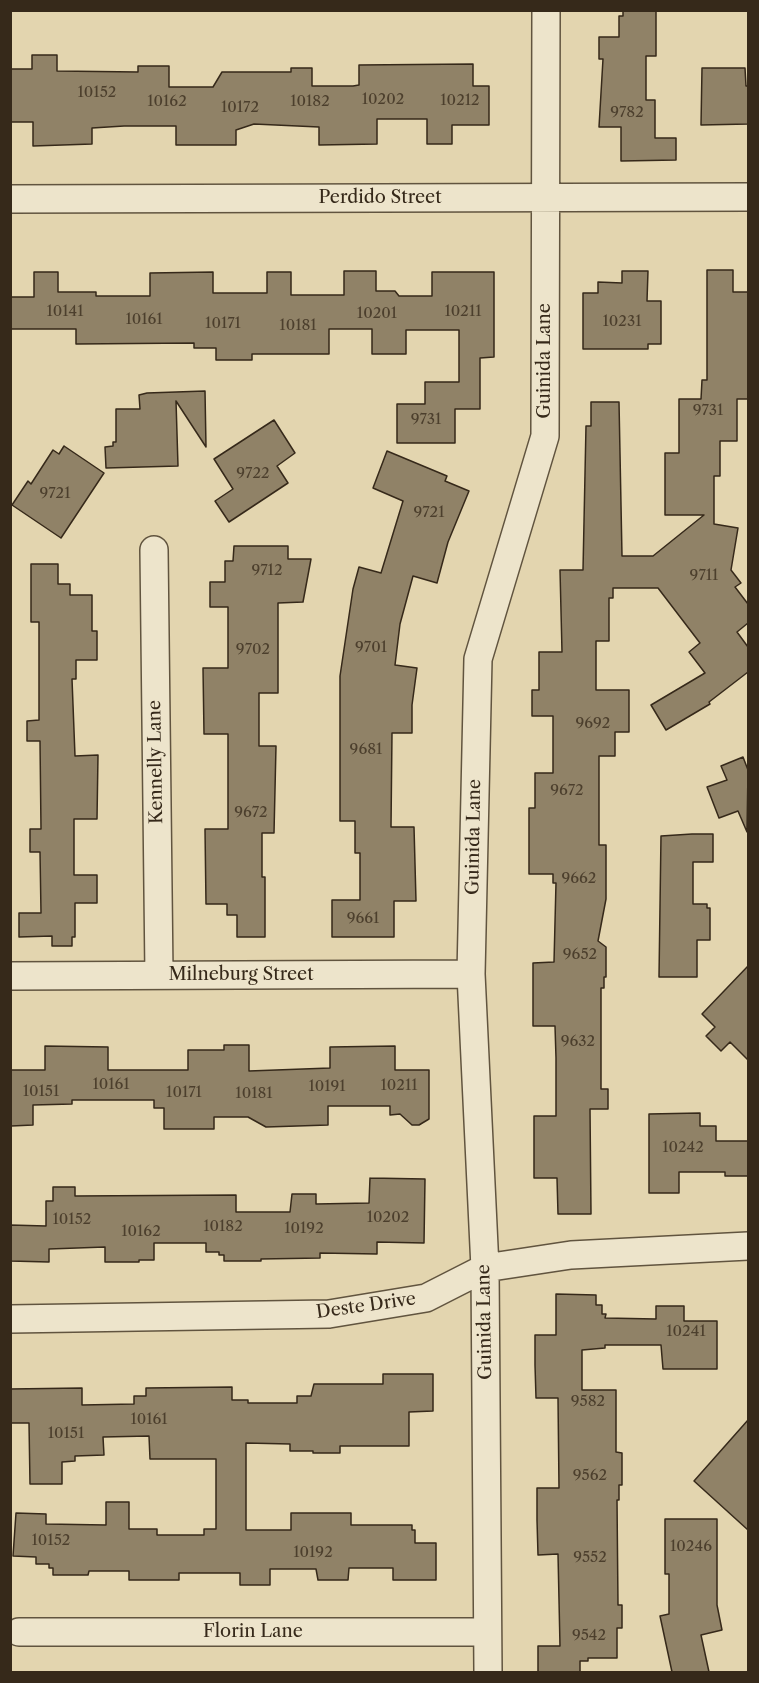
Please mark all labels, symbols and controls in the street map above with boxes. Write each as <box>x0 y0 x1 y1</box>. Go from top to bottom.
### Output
house number: 10152 <box>78 84 116 102</box>
house number: 10202 <box>362 91 404 109</box>
house number: 10212 <box>440 92 480 110</box>
house number: 10162 <box>147 93 187 111</box>
house number: 10182 <box>290 93 330 111</box>
house number: 10172 <box>221 99 259 117</box>
house number: 9782 <box>610 104 644 122</box>
street label: Perdido Street <box>318 187 442 209</box>
house number: 10141 <box>46 303 84 321</box>
house number: 10211 <box>444 303 482 321</box>
street label: Guinida Lane <box>534 303 556 419</box>
house number: 10201 <box>357 305 397 323</box>
house number: 10161 <box>125 311 163 329</box>
house number: 10231 <box>603 313 641 331</box>
house number: 10171 <box>205 315 241 333</box>
house number: 10181 <box>279 317 317 335</box>
house number: 9731 <box>693 402 723 420</box>
house number: 9731 <box>411 411 441 429</box>
house number: 9722 <box>236 465 270 483</box>
house number: 9721 <box>39 485 71 503</box>
house number: 9721 <box>413 504 445 522</box>
house number: 9712 <box>251 562 283 580</box>
house number: 9711 <box>690 567 718 585</box>
house number: 9701 <box>355 639 387 657</box>
house number: 9702 <box>236 641 270 659</box>
street label: Kennelly Lane <box>144 700 168 824</box>
house number: 9692 <box>576 715 610 733</box>
house number: 9681 <box>350 741 382 759</box>
street label: Guinida Lane <box>462 779 486 895</box>
house number: 9672 <box>550 782 584 800</box>
house number: 9672 <box>234 804 268 822</box>
house number: 9662 <box>562 870 596 888</box>
house number: 9661 <box>347 910 379 928</box>
house number: 9652 <box>563 946 597 964</box>
street label: Milneburg Street <box>168 964 314 986</box>
house number: 9632 <box>561 1033 595 1051</box>
house number: 10161 <box>92 1076 130 1094</box>
house number: 10211 <box>380 1077 418 1095</box>
house number: 10191 <box>308 1078 346 1096</box>
house number: 10151 <box>23 1083 59 1101</box>
house number: 10171 <box>166 1084 202 1102</box>
house number: 10181 <box>235 1085 273 1103</box>
house number: 10242 <box>662 1139 704 1157</box>
house number: 10202 <box>367 1209 409 1227</box>
house number: 10152 <box>53 1211 91 1229</box>
house number: 10182 <box>203 1218 243 1236</box>
house number: 10192 <box>284 1220 324 1238</box>
house number: 10162 <box>121 1223 161 1241</box>
street label: Guinida Lane <box>473 1264 497 1380</box>
street label: Deste Drive <box>315 1288 417 1324</box>
house number: 10241 <box>666 1323 706 1341</box>
house number: 9582 <box>571 1393 605 1411</box>
house number: 10161 <box>130 1411 168 1429</box>
house number: 10151 <box>48 1425 84 1443</box>
house number: 9562 <box>573 1467 607 1485</box>
house number: 10152 <box>32 1532 70 1550</box>
house number: 10246 <box>670 1538 712 1556</box>
house number: 10192 <box>293 1544 333 1562</box>
house number: 9552 <box>573 1549 607 1567</box>
street label: Florin Lane <box>203 1621 303 1643</box>
house number: 9542 <box>572 1627 606 1645</box>

